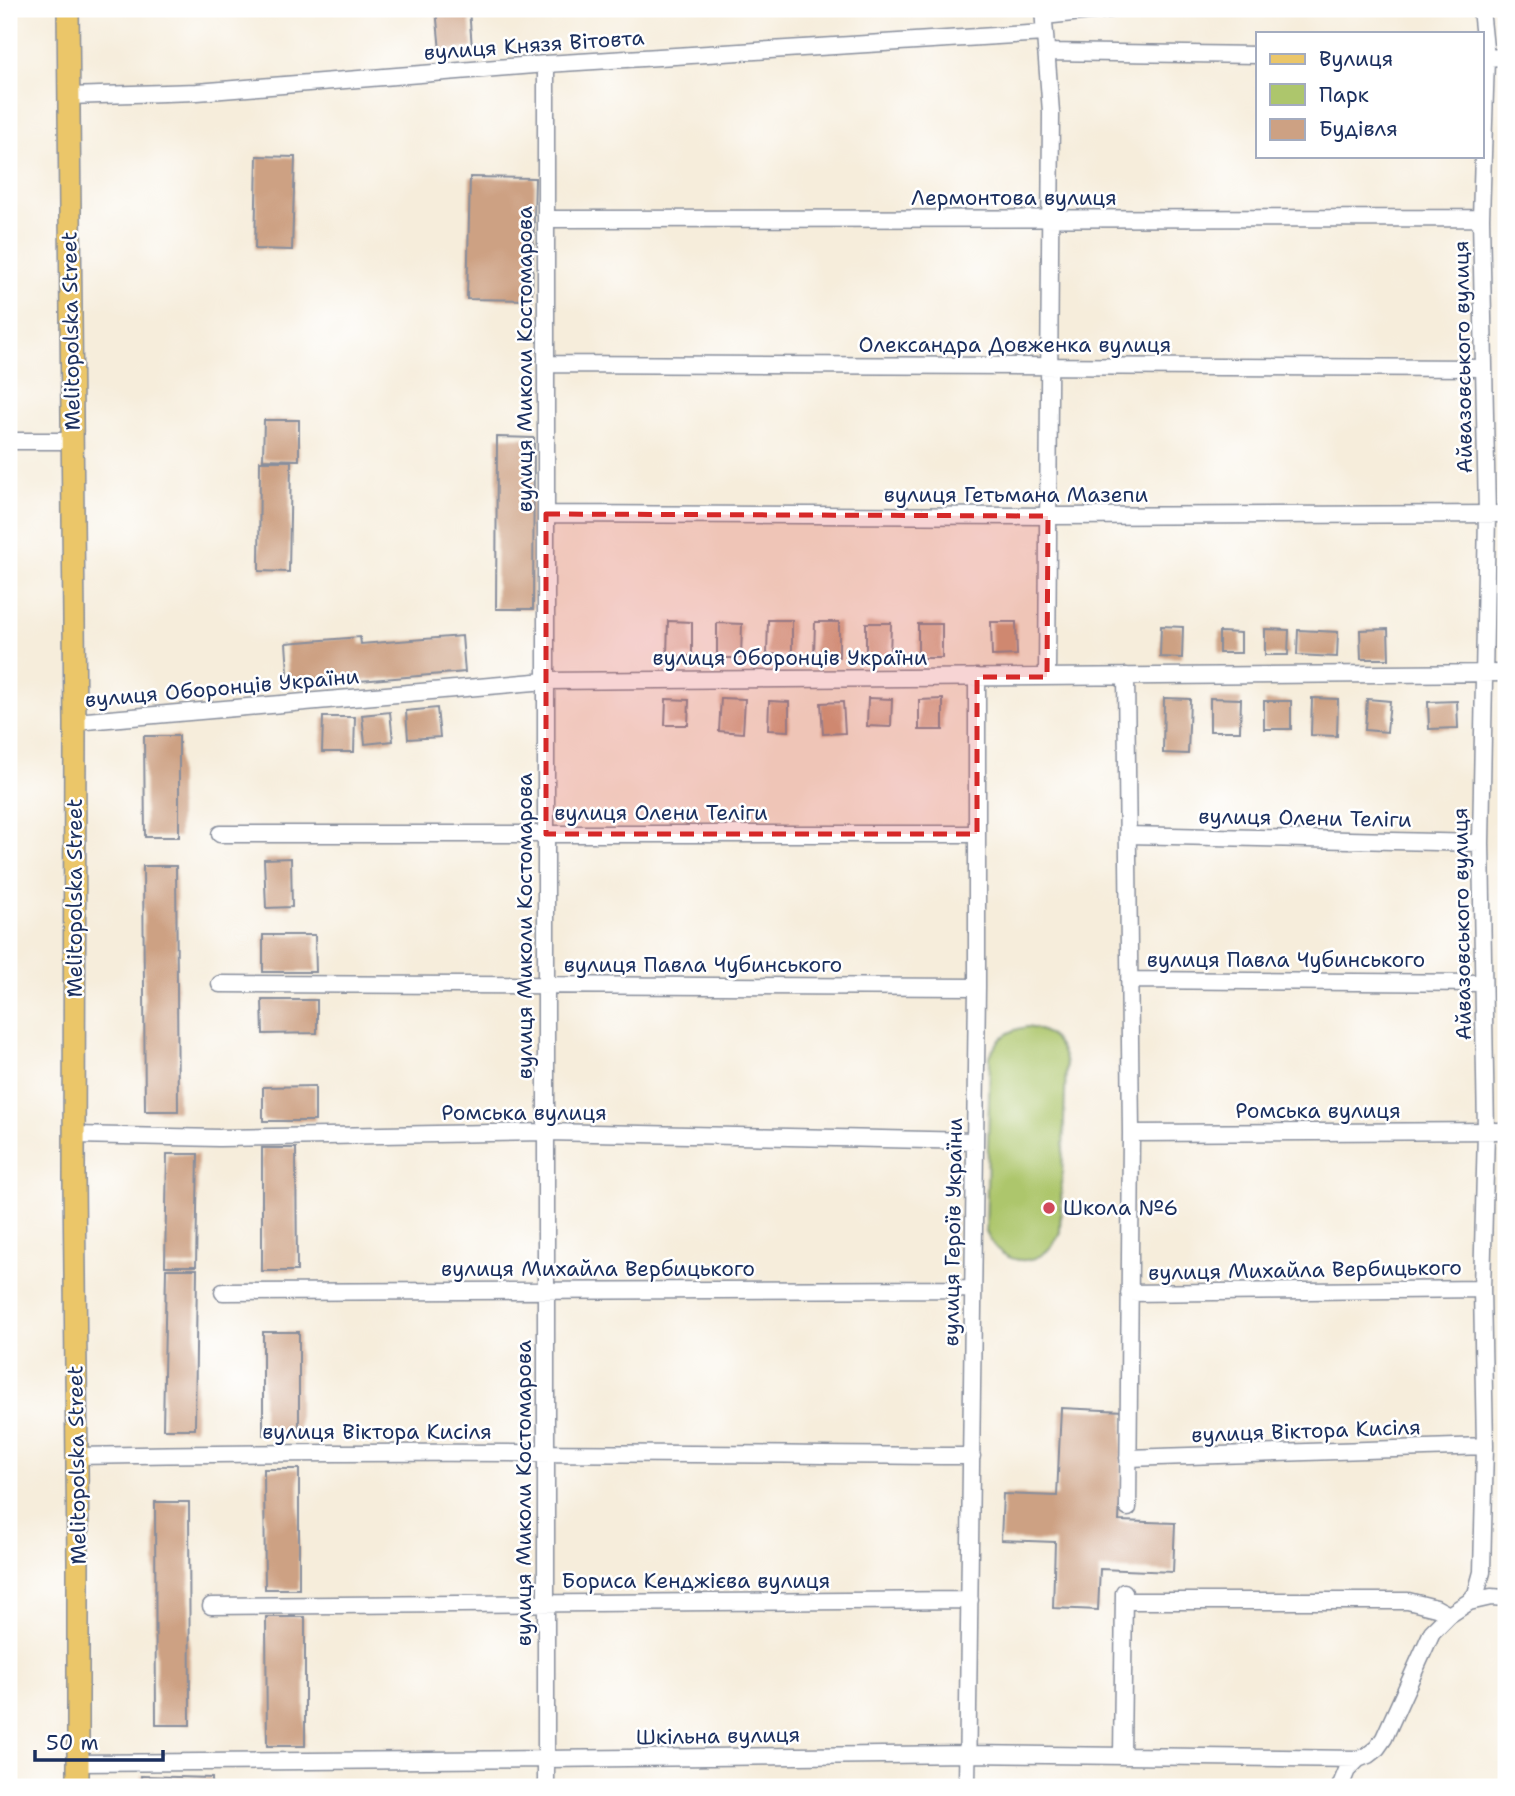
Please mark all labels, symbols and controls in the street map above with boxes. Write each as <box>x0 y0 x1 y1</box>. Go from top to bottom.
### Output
street label: вулиця Князя Вітовта <box>423 23 645 67</box>
legend <box>1256 32 1484 158</box>
text: Вулиця <box>1319 45 1393 73</box>
text: Парк <box>1319 81 1369 109</box>
text: Будівля <box>1319 115 1398 143</box>
street label: Лермонтова вулиця <box>911 184 1117 212</box>
street label: вулиця Миколи Костомарова <box>511 206 539 512</box>
street label: Melitopolska Street <box>55 231 87 431</box>
street label: Айвазовського вулиця <box>1447 240 1479 474</box>
street label: Олександра Довженка вулиця <box>859 331 1171 359</box>
street label: вулиця Гетьмана Мазепи <box>884 481 1149 509</box>
street label: вулиця Оборонців України <box>652 644 928 672</box>
street label: вулиця Оборонців України <box>84 662 361 714</box>
street label: вулиця Миколи Костомарова <box>511 773 539 1079</box>
street label: Melitopolska Street <box>61 798 89 998</box>
street label: вулиця Олени Теліги <box>554 799 768 827</box>
street label: вулиця Олени Теліги <box>1198 802 1412 834</box>
street label: Айвазовського вулиця <box>1446 807 1478 1041</box>
street label: вулиця Павла Чубинського <box>1147 946 1425 974</box>
street label: вулиця Павла Чубинського <box>564 951 842 979</box>
street label: Ромська вулиця <box>1235 1097 1401 1125</box>
street label: Ромська вулиця <box>441 1099 607 1127</box>
street label: вулиця Героїв України <box>937 1117 969 1347</box>
place label: Школа №6 <box>1063 1194 1178 1222</box>
marker: Школа №6 <box>1041 1200 1057 1216</box>
street label: вулиця Михайла Вербицького <box>1148 1253 1462 1287</box>
street label: вулиця Михайла Вербицького <box>441 1255 755 1283</box>
street label: вулиця Миколи Костомарова <box>510 1340 538 1646</box>
street label: Melitopolska Street <box>61 1365 93 1565</box>
street label: вулиця Віктора Кисіля <box>1191 1413 1421 1449</box>
street label: вулиця Віктора Кисіля <box>262 1418 492 1446</box>
street label: Бориса Кенджієва вулиця <box>562 1567 830 1595</box>
scale bar <box>35 1719 163 1763</box>
street label: Шкільна вулиця <box>636 1721 800 1751</box>
text: 50 m <box>46 1729 99 1757</box>

